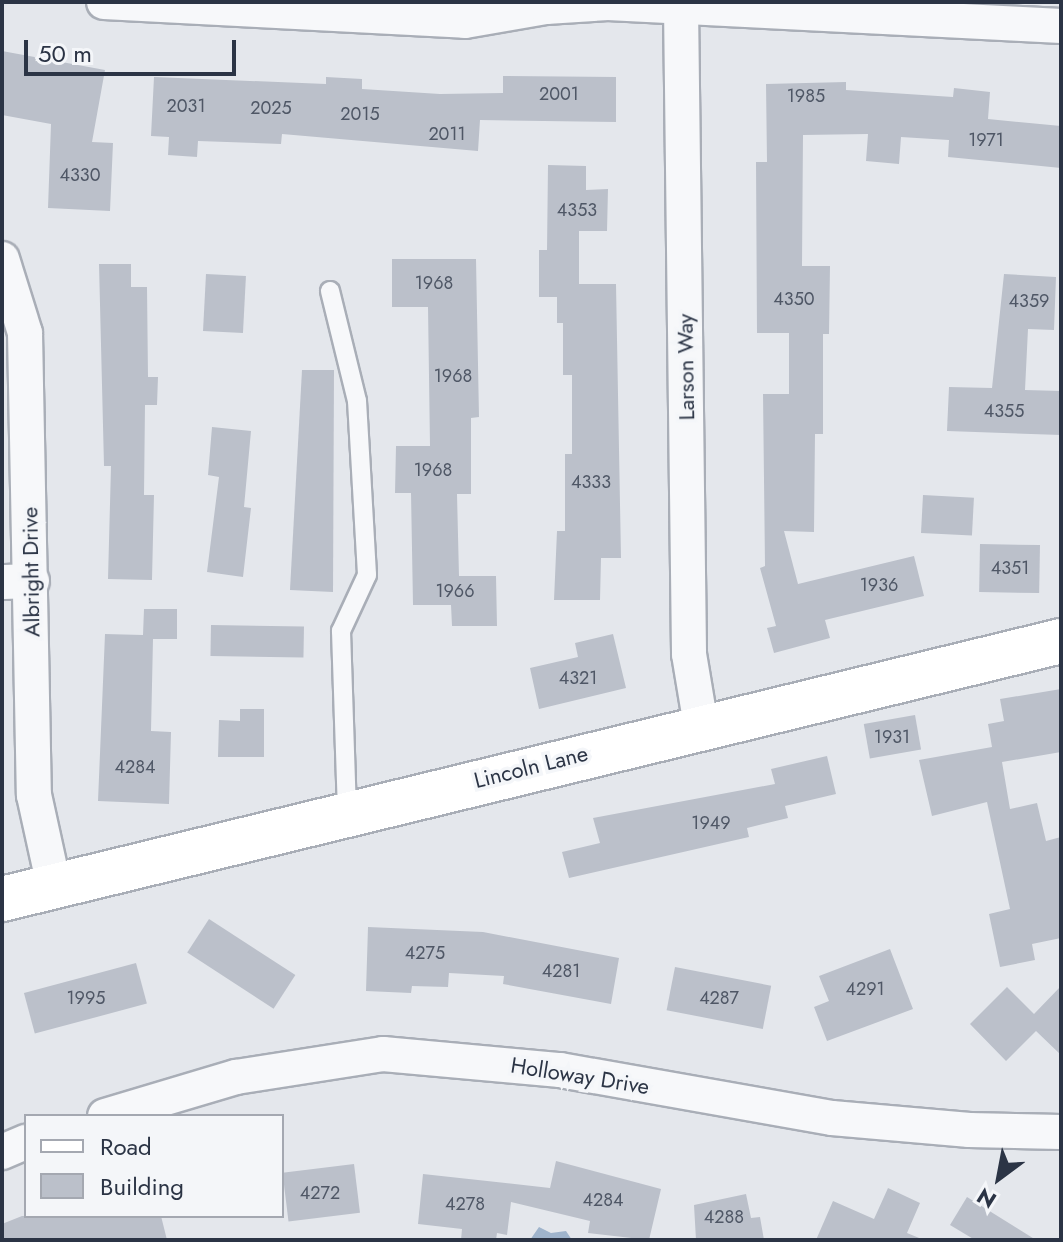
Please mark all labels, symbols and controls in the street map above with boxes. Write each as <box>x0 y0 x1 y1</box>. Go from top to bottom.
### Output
scale bar <box>28 24 240 74</box>
text: 50 m <box>38 36 92 71</box>
house number: 2001 <box>539 83 579 105</box>
house number: 1985 <box>787 85 825 107</box>
house number: 2031 <box>167 95 205 117</box>
house number: 2025 <box>250 97 292 119</box>
house number: 2015 <box>340 103 380 125</box>
house number: 2011 <box>428 123 466 145</box>
house number: 1971 <box>968 129 1004 151</box>
house number: 4330 <box>60 164 100 186</box>
house number: 4353 <box>557 199 597 221</box>
house number: 1968 <box>415 272 453 294</box>
house number: 4350 <box>773 288 815 310</box>
house number: 4359 <box>1009 290 1049 312</box>
street label: Larson Way <box>672 313 700 421</box>
house number: 1968 <box>434 365 472 387</box>
house number: 4355 <box>984 400 1024 422</box>
house number: 1968 <box>414 459 452 481</box>
house number: 4333 <box>571 471 611 493</box>
street label: Albright Drive <box>17 507 45 637</box>
house number: 4351 <box>991 557 1029 579</box>
house number: 1936 <box>860 574 898 596</box>
house number: 1966 <box>435 580 475 602</box>
house number: 4321 <box>559 667 597 689</box>
house number: 1931 <box>874 726 910 748</box>
street label: Lincoln Lane <box>471 740 591 794</box>
house number: 4284 <box>114 756 156 778</box>
house number: 1949 <box>691 812 731 834</box>
house number: 4275 <box>405 942 445 964</box>
house number: 4281 <box>542 960 580 982</box>
house number: 4291 <box>845 978 885 1000</box>
house number: 1995 <box>67 987 105 1009</box>
house number: 4287 <box>699 987 739 1009</box>
street label: Holloway Drive <box>509 1052 651 1100</box>
legend <box>24 1114 284 1218</box>
text: Road <box>100 1129 152 1164</box>
north arrow <box>959 1138 1039 1218</box>
text: Building <box>100 1169 184 1204</box>
text: N <box>970 1180 1002 1217</box>
house number: 4272 <box>300 1182 340 1204</box>
house number: 4284 <box>582 1189 624 1211</box>
house number: 4278 <box>445 1193 485 1215</box>
house number: 4288 <box>704 1206 744 1228</box>

